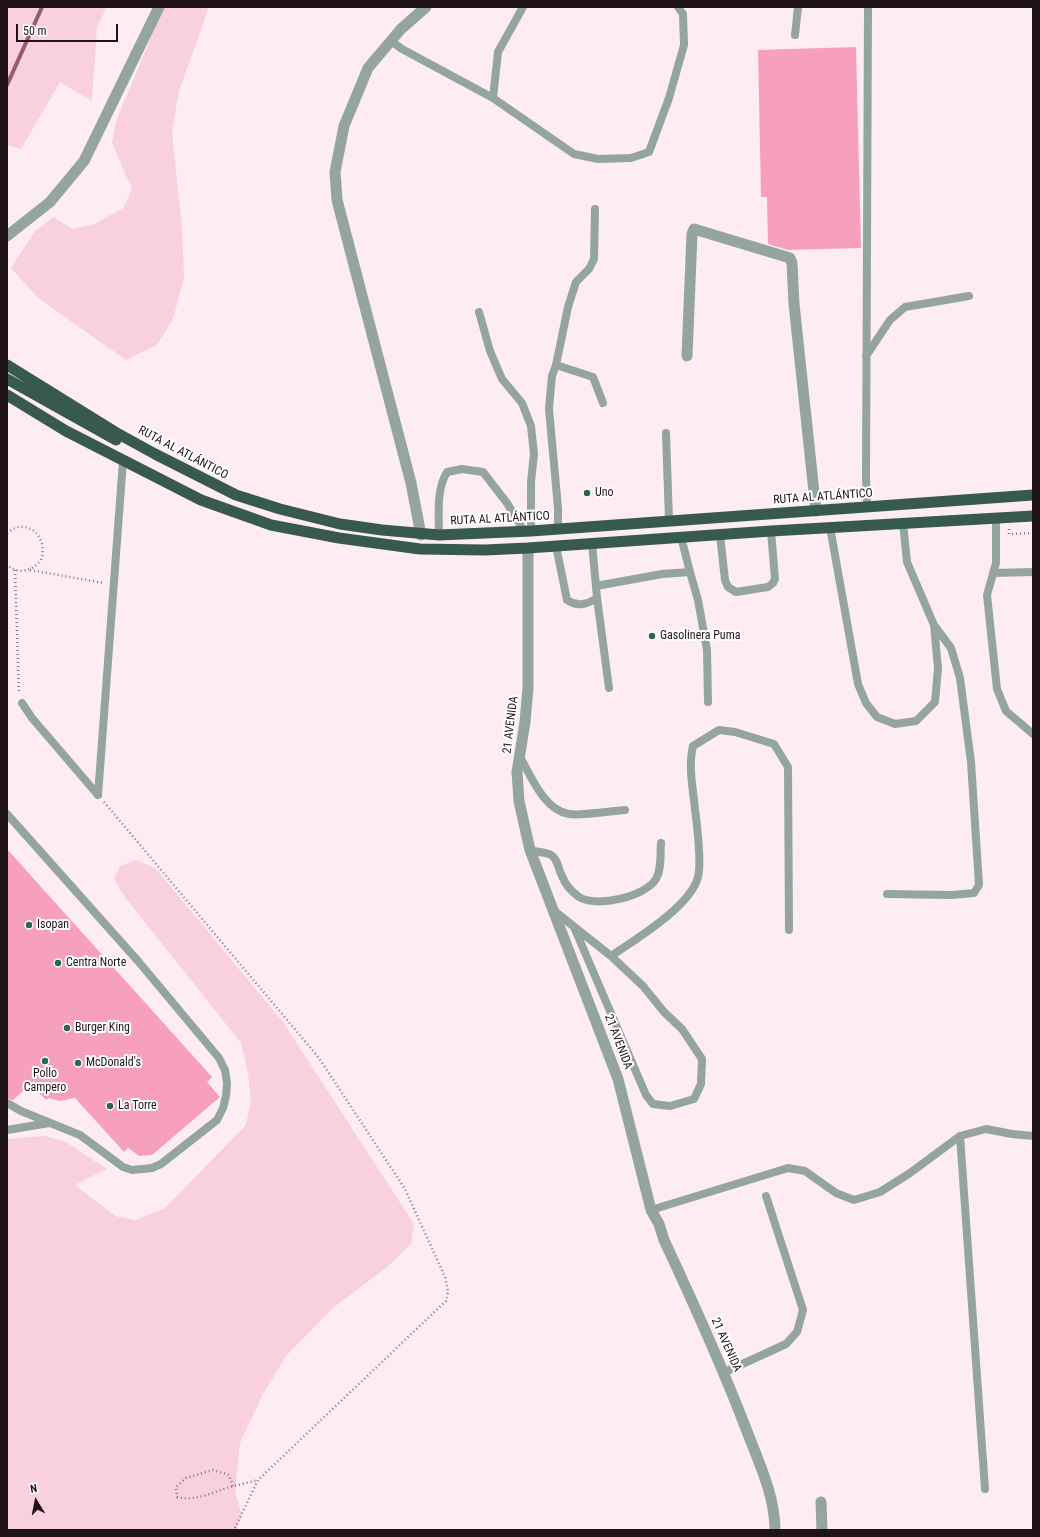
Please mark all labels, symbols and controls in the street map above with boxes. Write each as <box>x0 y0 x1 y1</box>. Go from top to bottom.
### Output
scale bar <box>18 16 120 42</box>
text: 50 m <box>23 24 47 38</box>
street label: RUTA AL ATLÁNTICO <box>136 423 230 483</box>
place label: Uno <box>595 486 614 500</box>
street label: RUTA AL ATLÁNTICO <box>773 486 873 508</box>
marker: Uno <box>582 488 592 498</box>
street label: RUTA AL ATLÁNTICO <box>450 509 550 529</box>
place label: Gasolinera Puma <box>660 629 740 643</box>
marker: Gasolinera Puma <box>647 631 657 641</box>
street label: 21 AVENIDA <box>500 695 522 755</box>
place label: Isopan <box>37 918 69 932</box>
marker: Isopan <box>24 920 34 930</box>
place label: Centra Norte <box>66 956 126 970</box>
marker: Centra Norte <box>53 958 63 968</box>
street label: 21 AVENIDA <box>601 1012 635 1072</box>
place label: Burger King <box>75 1021 130 1035</box>
marker: Burger King <box>62 1023 72 1033</box>
marker: Pollo Campero <box>40 1056 50 1066</box>
place label: McDonald's <box>86 1056 141 1070</box>
marker: McDonald's <box>73 1058 83 1068</box>
place label: Pollo Campero <box>24 1067 66 1095</box>
place label: La Torre <box>118 1099 157 1113</box>
marker: La Torre <box>105 1101 115 1111</box>
street label: 21 AVENIDA <box>708 1316 744 1374</box>
north arrow <box>16 1481 56 1521</box>
text: N <box>29 1482 38 1496</box>

